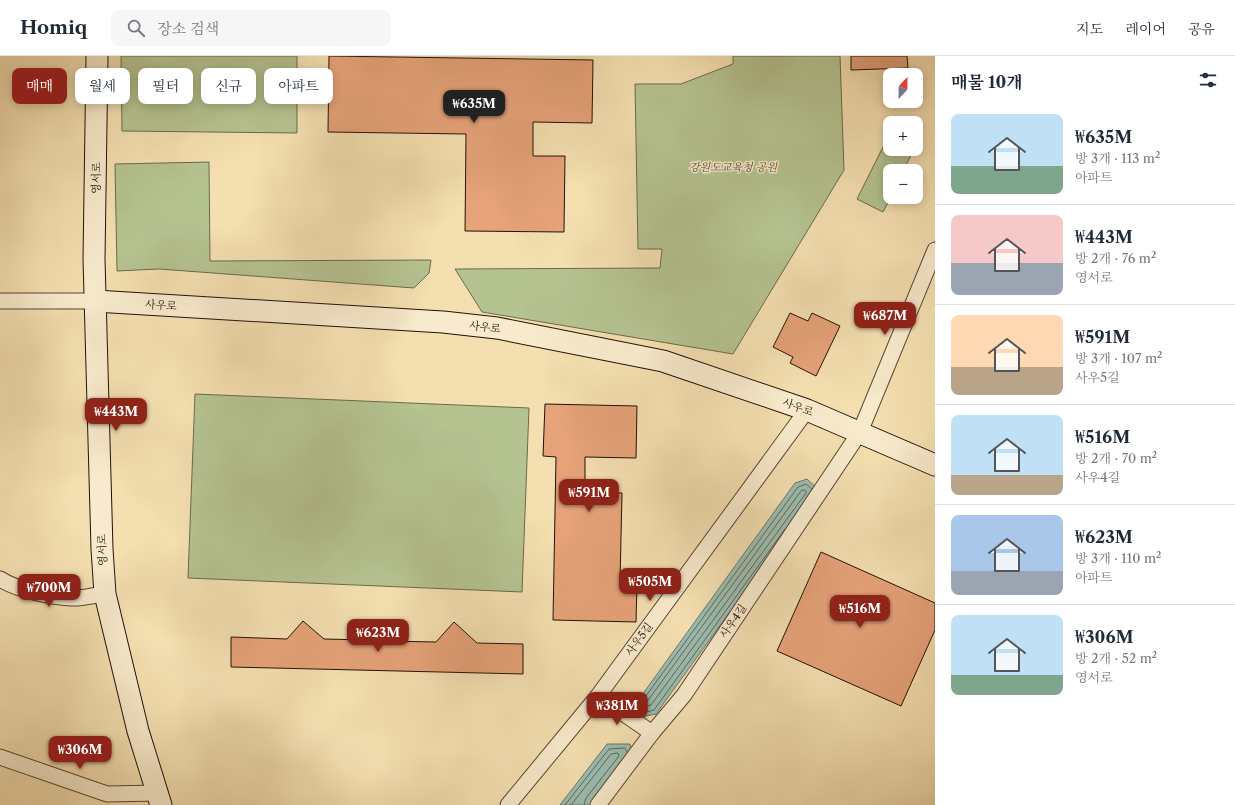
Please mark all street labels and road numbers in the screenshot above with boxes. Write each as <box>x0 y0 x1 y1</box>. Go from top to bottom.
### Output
street label: 영서로 <box>89 162 103 194</box>
street label: 사우로 <box>145 297 178 313</box>
street label: 사우로 <box>468 318 502 336</box>
street label: 사우로 <box>781 395 816 419</box>
street label: 영서로 <box>94 533 110 566</box>
street label: 사우4길 <box>717 601 749 641</box>
street label: 사우5길 <box>622 620 656 658</box>

